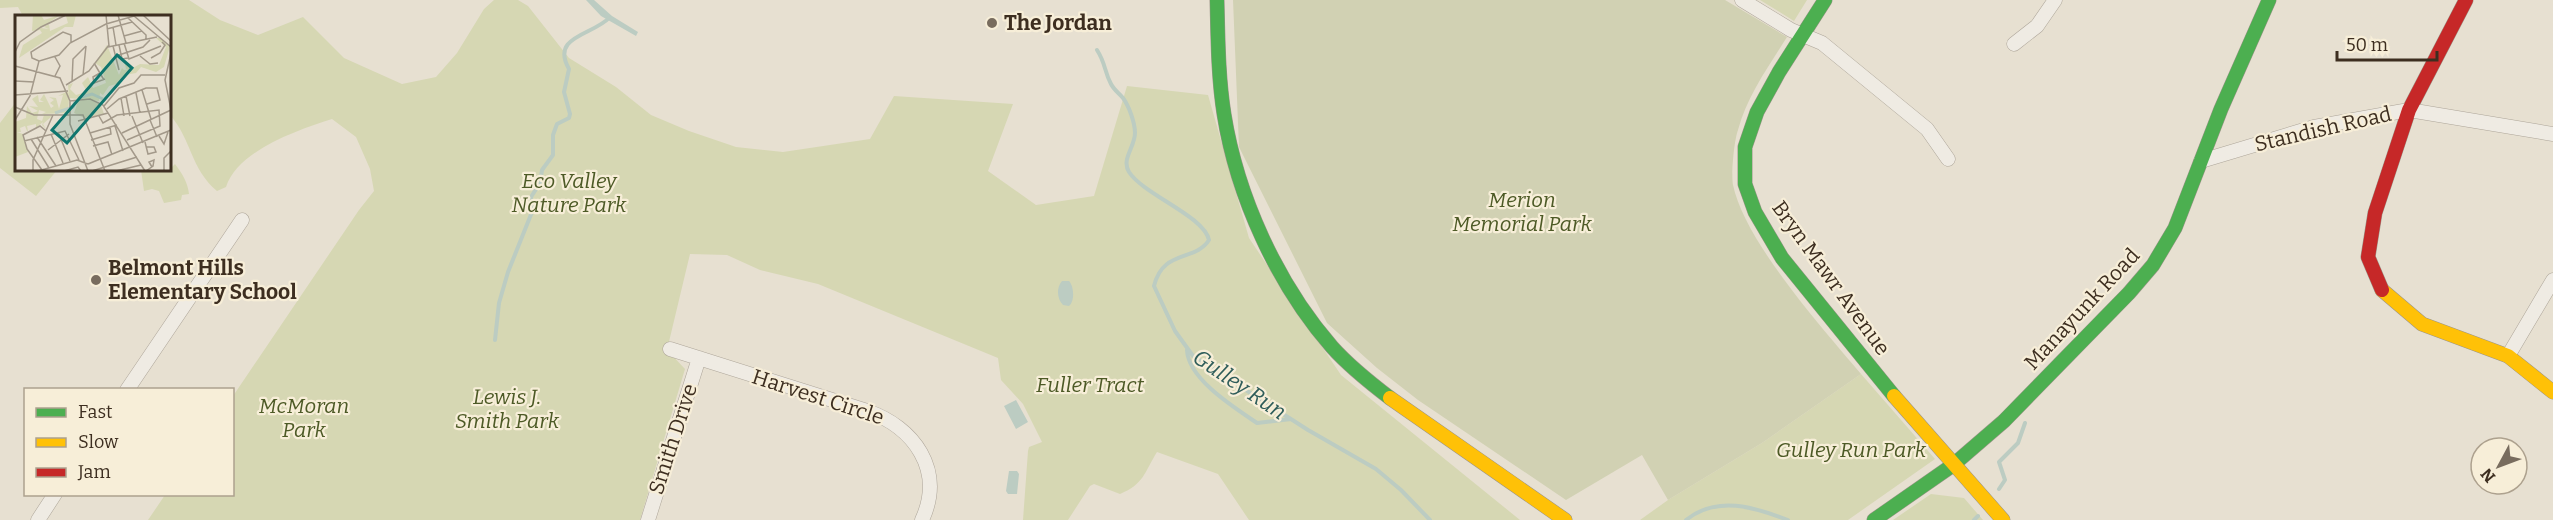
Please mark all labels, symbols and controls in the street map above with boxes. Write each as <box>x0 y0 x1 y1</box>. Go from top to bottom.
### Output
place label: The Jordan <box>1004 10 1112 36</box>
inset map <box>15 15 171 171</box>
marker: The Jordan <box>985 16 999 30</box>
scale bar <box>2337 24 2438 62</box>
text: 50 m <box>2346 34 2388 56</box>
street label: Standish Road <box>2252 101 2394 157</box>
park label: Eco Valley Nature Park <box>512 168 627 218</box>
park label: Merion Memorial Park <box>1452 187 1592 237</box>
street label: Bryn Mawr Avenue <box>1766 196 1896 360</box>
street label: Manayunk Road <box>2019 243 2145 375</box>
place label: Belmont Hills Elementary School <box>108 255 297 305</box>
marker: Belmont Hills Elementary School <box>89 273 103 287</box>
water label: Gulley Run <box>1188 343 1292 426</box>
street label: Harvest Circle <box>749 363 887 431</box>
park label: Fuller Tract <box>1036 372 1145 398</box>
street label: Smith Drive <box>643 380 703 498</box>
park label: Lewis J. Smith Park <box>455 384 560 434</box>
legend <box>24 388 234 496</box>
park label: McMoran Park <box>259 393 349 443</box>
text: Fast <box>78 401 113 423</box>
text: Slow <box>78 431 119 453</box>
north arrow <box>2469 436 2529 496</box>
park label: Gulley Run Park <box>1776 437 1927 463</box>
text: Jam <box>77 461 111 483</box>
text: N <box>2477 465 2499 486</box>

